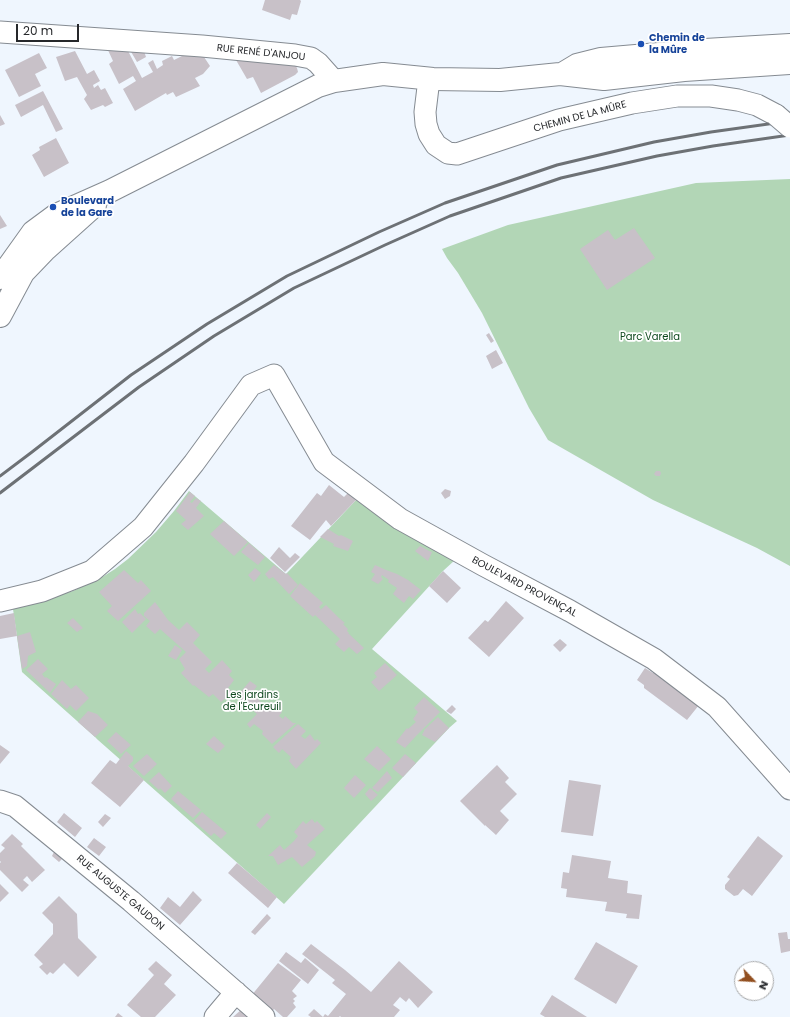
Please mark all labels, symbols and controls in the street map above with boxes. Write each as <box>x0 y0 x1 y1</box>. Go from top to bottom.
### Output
scale bar <box>18 16 81 42</box>
text: 20 m <box>23 22 53 39</box>
place label: Chemin de la Mûre <box>649 32 705 56</box>
marker: Chemin de la Mûre <box>636 39 646 49</box>
street label: RUE RENÉ D'ANJOU <box>216 42 306 64</box>
street label: CHEMIN DE LA MÛRE <box>532 99 628 135</box>
place label: Boulevard de la Gare <box>61 195 114 218</box>
marker: Boulevard de la Gare <box>48 202 58 212</box>
park label: Parc Varella <box>620 331 680 343</box>
street label: BOULEVARD PROVENÇAL <box>470 554 578 620</box>
park label: Les jardins de l'Ecureuil <box>223 689 281 712</box>
street label: RUE AUGUSTE GAUDON <box>74 853 166 933</box>
north arrow <box>734 961 774 1001</box>
text: N <box>755 979 773 993</box>

